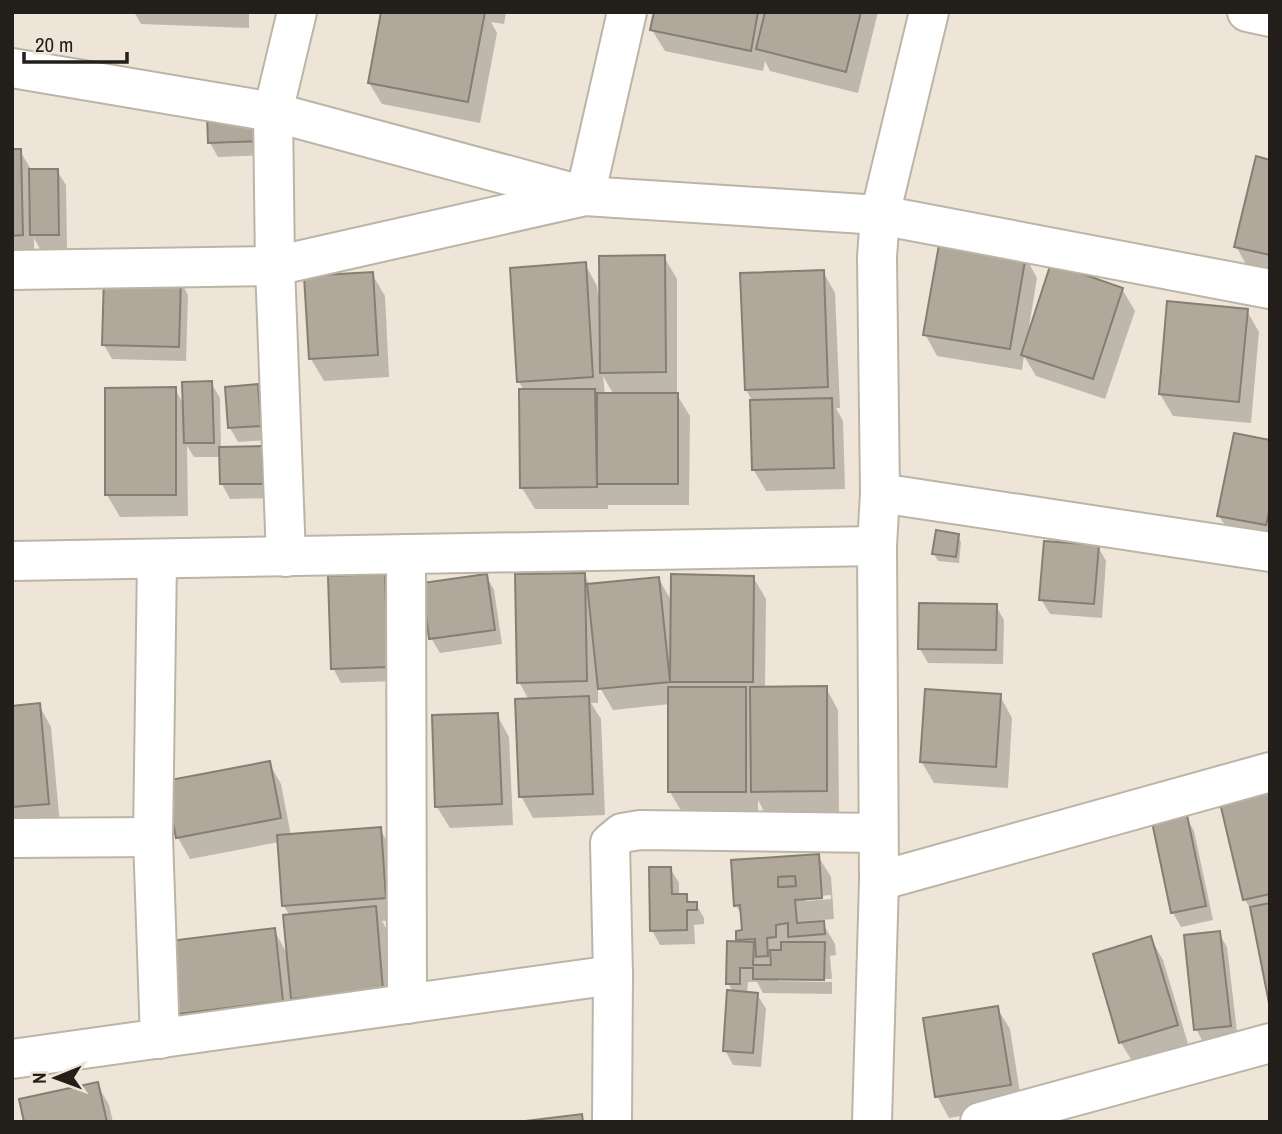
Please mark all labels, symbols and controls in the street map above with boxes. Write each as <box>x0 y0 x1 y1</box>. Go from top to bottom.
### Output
scale bar <box>24 21 128 65</box>
text: 20 m <box>35 30 73 59</box>
north arrow <box>21 1043 91 1113</box>
text: N <box>26 1072 52 1084</box>

